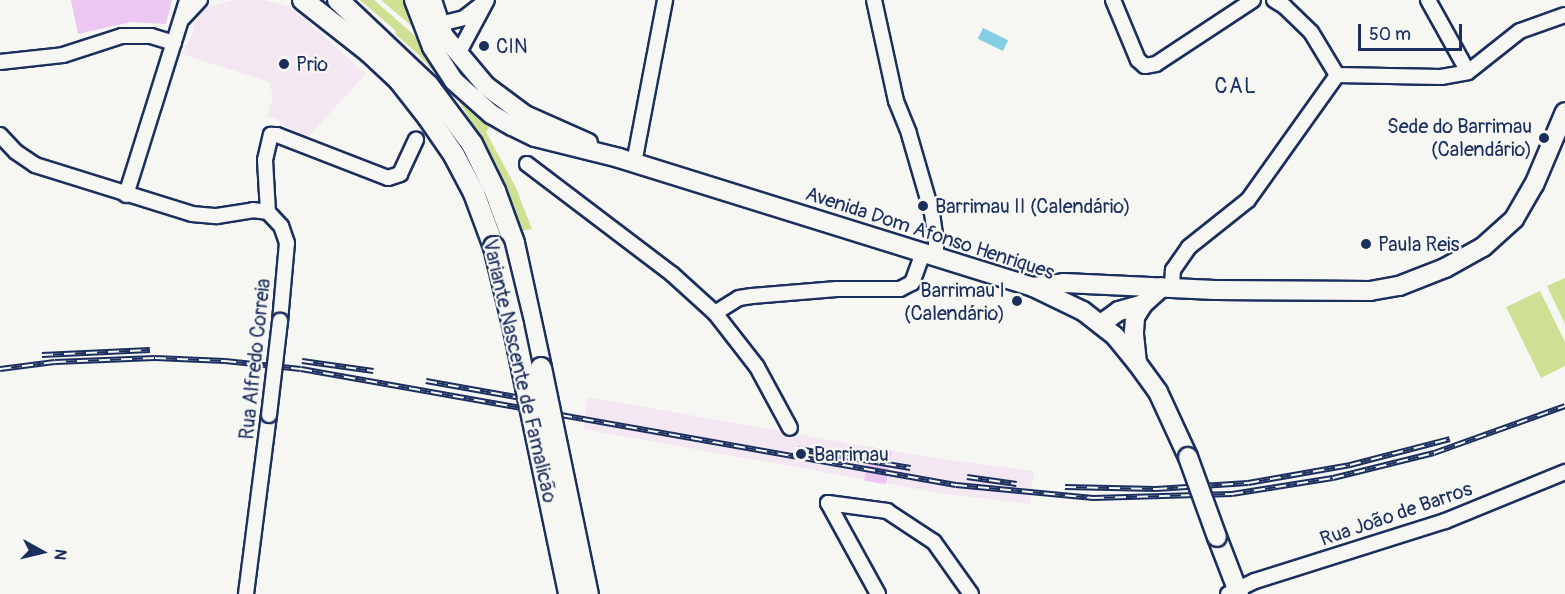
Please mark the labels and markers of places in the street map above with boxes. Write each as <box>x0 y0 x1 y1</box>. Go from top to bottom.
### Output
place label: CIN <box>496 34 527 58</box>
marker: CIN <box>477 39 491 53</box>
place label: Prio <box>296 52 328 76</box>
marker: Prio <box>277 57 291 71</box>
place label: Sede do Barrimau (Calendário) <box>1387 114 1532 161</box>
marker: Sede do Barrimau (Calendário) <box>1537 131 1551 145</box>
place label: Barrimau II (Calendário) <box>935 194 1131 218</box>
marker: Barrimau II (Calendário) <box>916 199 930 213</box>
place label: Paula Reis <box>1378 232 1460 256</box>
marker: Paula Reis <box>1359 237 1373 251</box>
place label: Barrimau I (Calendário) <box>904 278 1005 325</box>
marker: Barrimau I (Calendário) <box>1010 294 1024 308</box>
place label: Barrimau <box>814 442 889 466</box>
marker: Barrimau <box>792 445 810 463</box>

